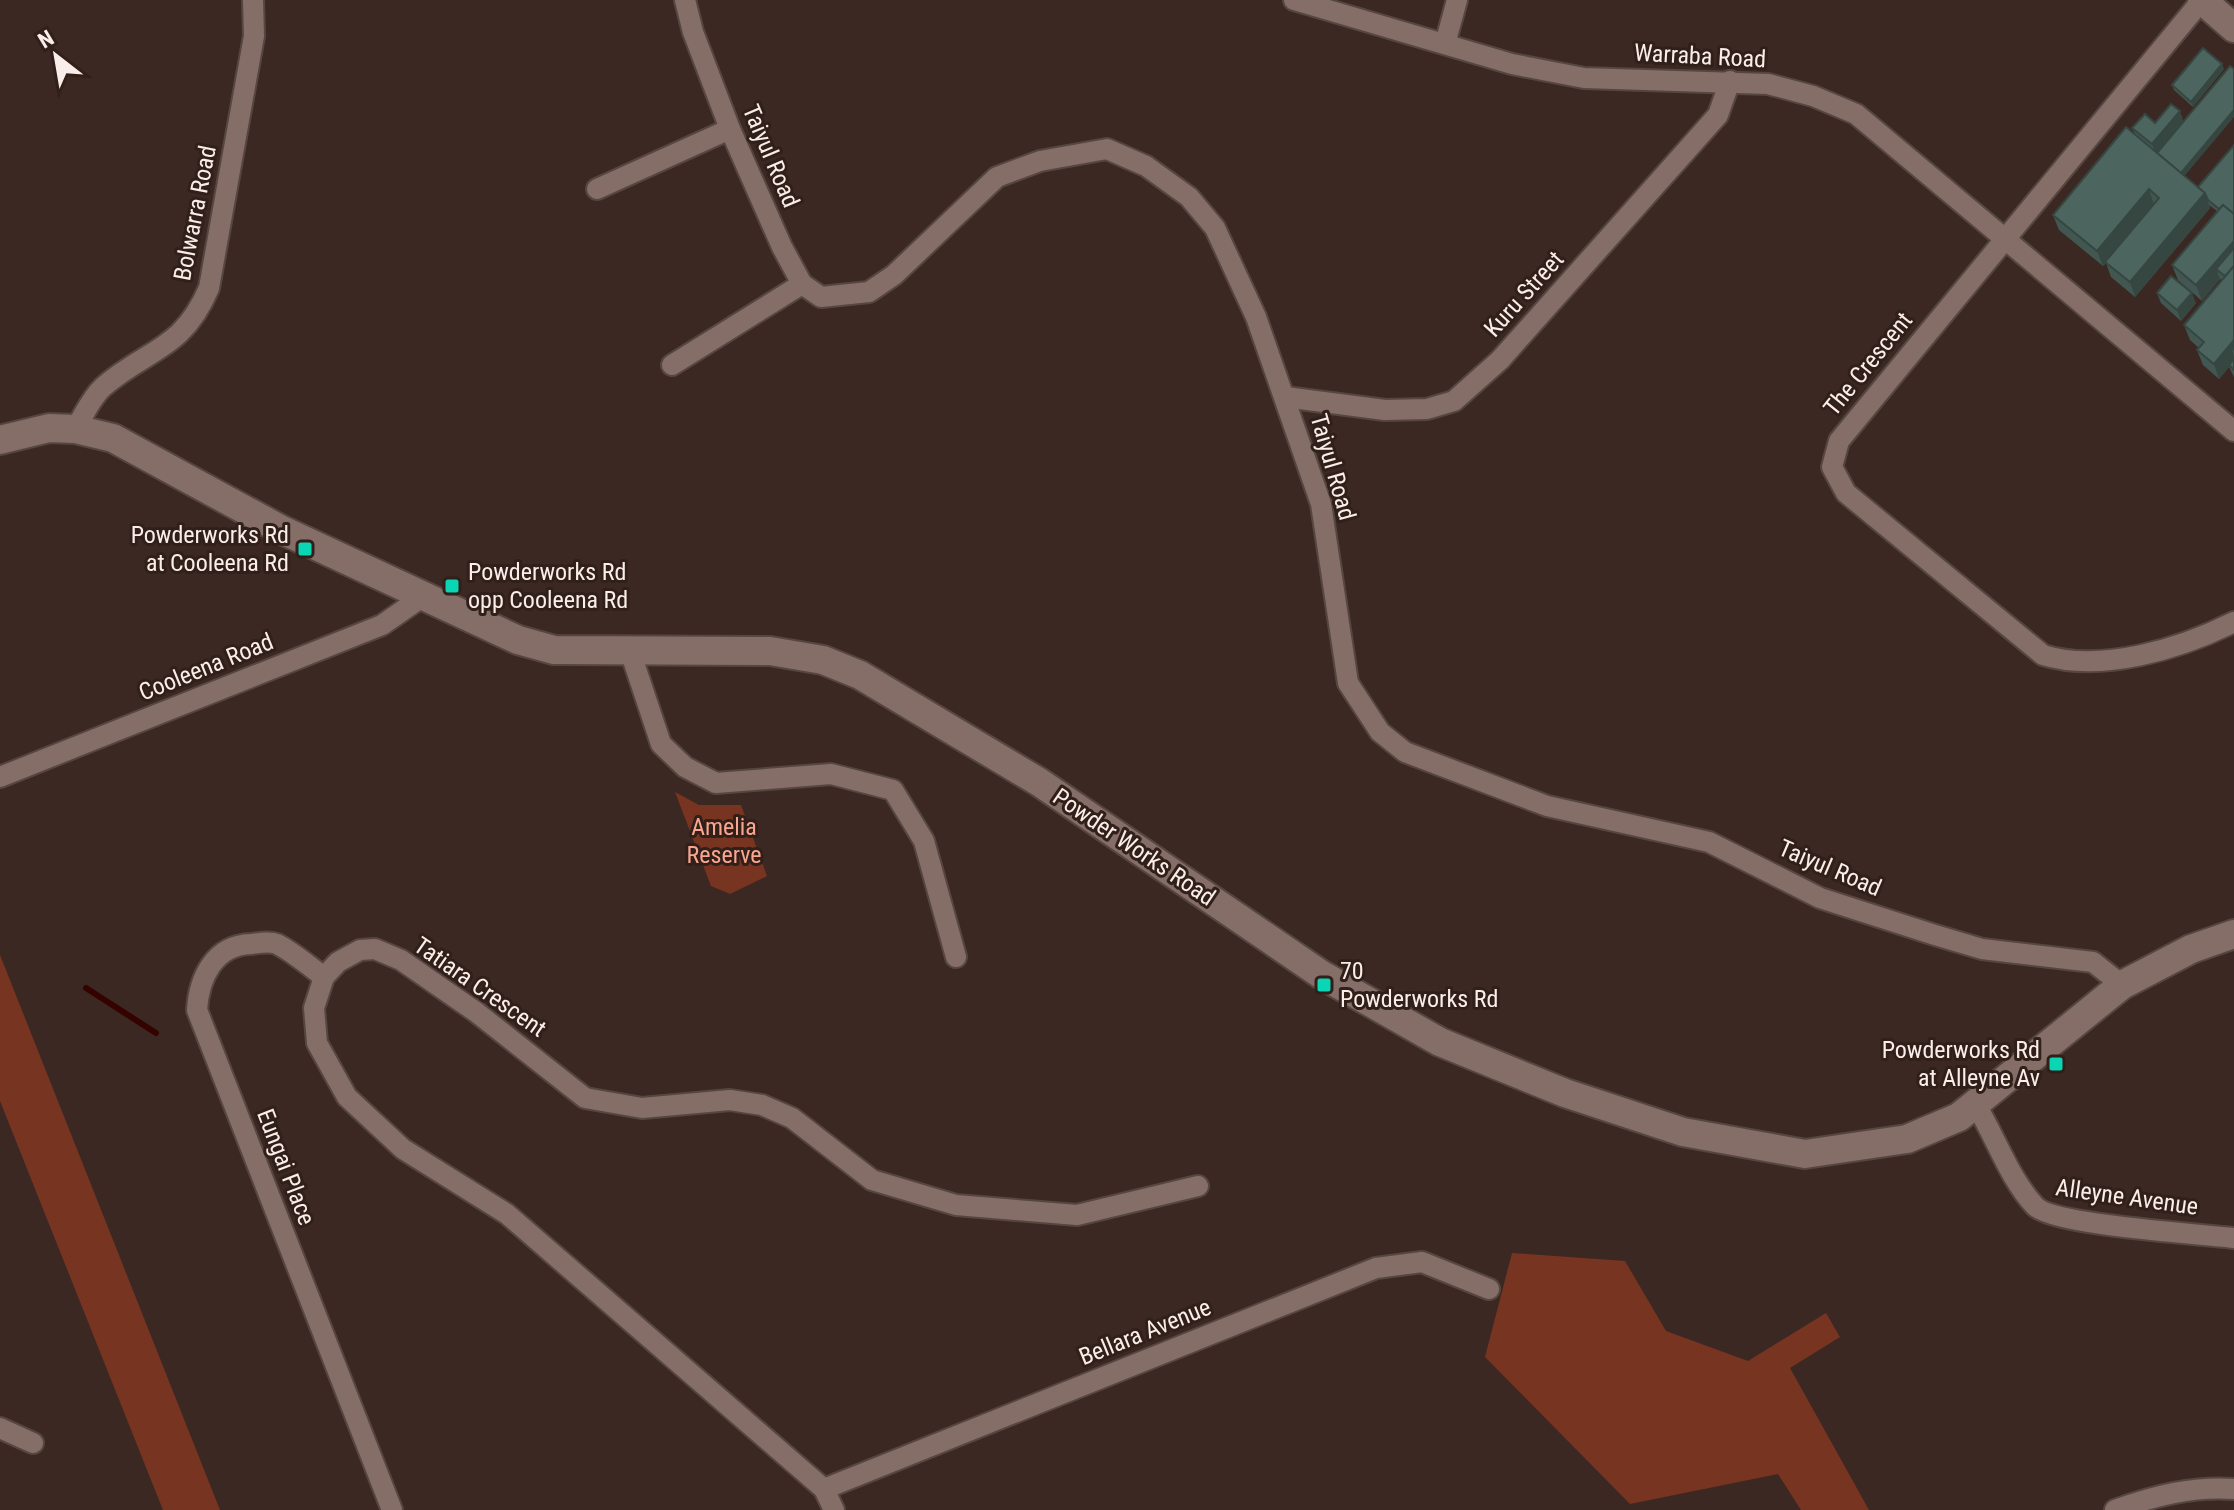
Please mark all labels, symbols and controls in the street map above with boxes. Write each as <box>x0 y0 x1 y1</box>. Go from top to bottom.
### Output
north arrow <box>16 16 96 96</box>
text: N <box>34 25 58 53</box>
street label: Warraba Road <box>1633 39 1767 73</box>
street label: Taiyul Road <box>737 100 805 212</box>
street label: Bolwarra Road <box>168 143 222 283</box>
street label: Kuru Street <box>1478 246 1570 342</box>
street label: The Crescent <box>1818 307 1918 421</box>
street label: Taiyul Road <box>1305 411 1361 523</box>
place label: Powderworks Rd at Cooleena Rd <box>131 521 289 577</box>
marker: Powderworks Rd at Cooleena Rd <box>296 540 314 558</box>
place label: Powderworks Rd opp Cooleena Rd <box>468 558 628 614</box>
marker: Powderworks Rd opp Cooleena Rd <box>443 577 461 595</box>
street label: Cooleena Road <box>135 627 277 707</box>
street label: Powder Works Road <box>1048 782 1220 912</box>
park label: Amelia Reserve <box>686 813 762 869</box>
street label: Taiyul Road <box>1774 834 1886 902</box>
street label: Tatiara Crescent <box>409 931 551 1043</box>
place label: 70 Powderworks Rd <box>1340 957 1498 1013</box>
marker: 70 Powderworks Rd <box>1315 976 1333 994</box>
place label: Powderworks Rd at Alleyne Av <box>1882 1036 2040 1092</box>
marker: Powderworks Rd at Alleyne Av <box>2047 1055 2065 1073</box>
street label: Eungai Place <box>251 1105 321 1229</box>
street label: Alleyne Avenue <box>2054 1173 2200 1221</box>
street label: Bellara Avenue <box>1075 1293 1215 1371</box>

